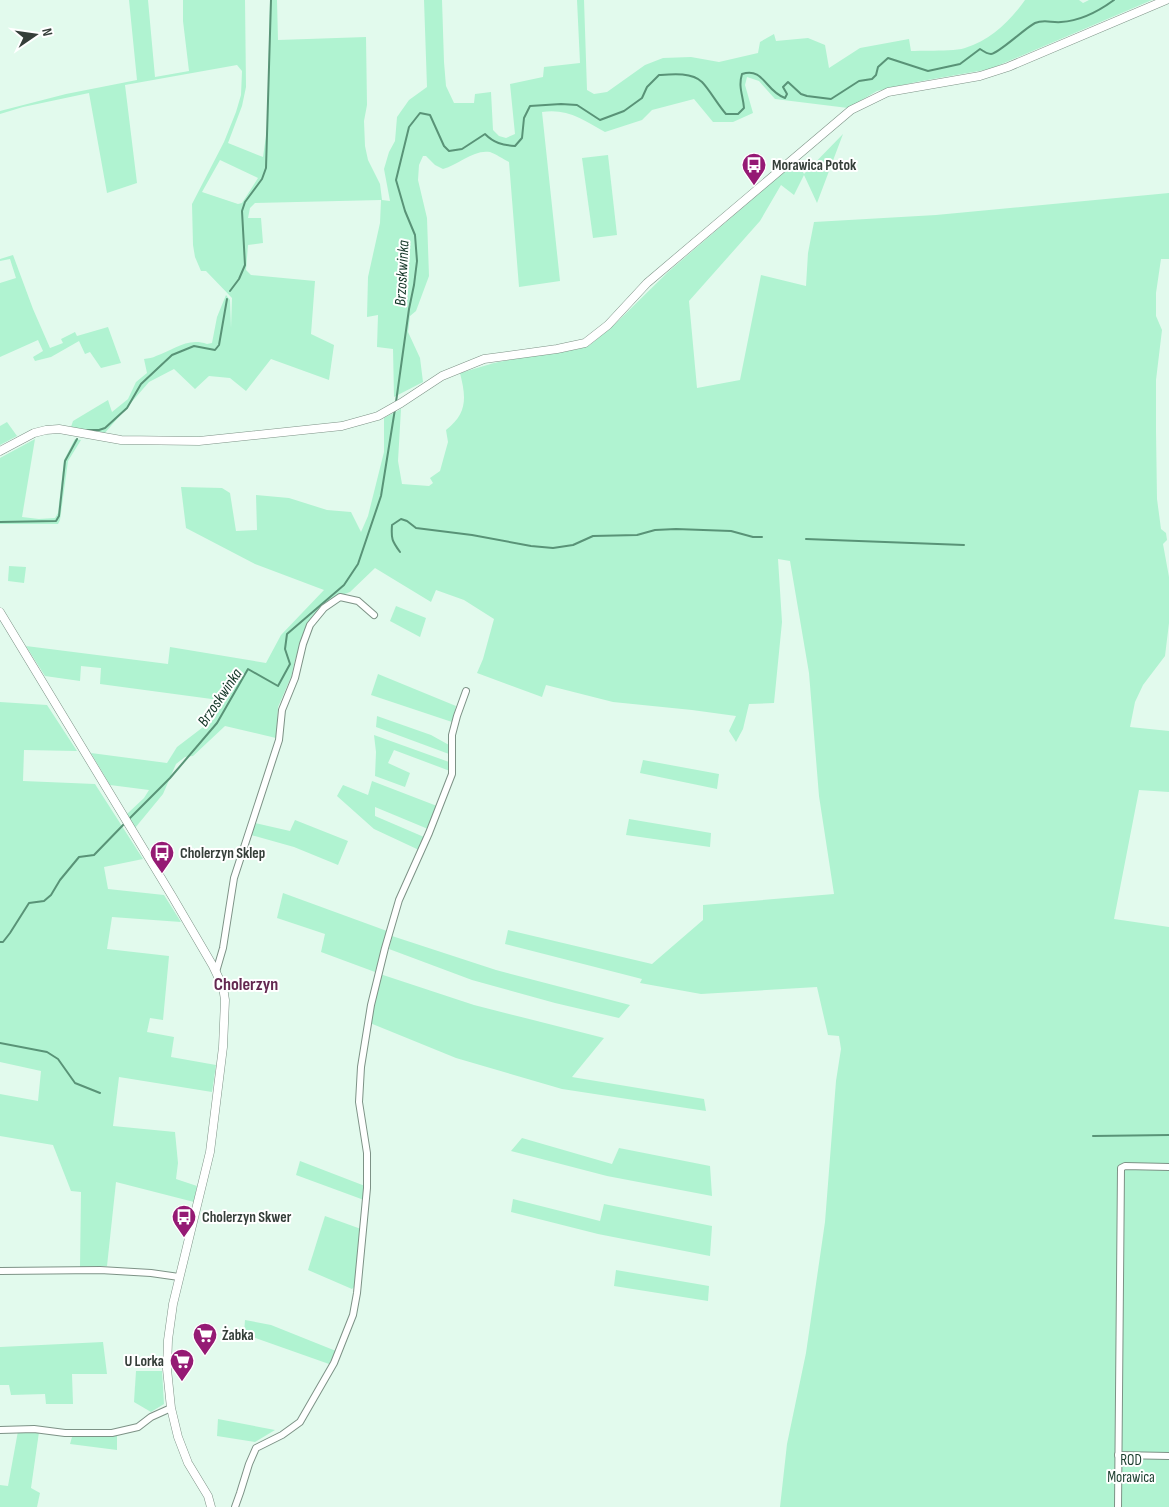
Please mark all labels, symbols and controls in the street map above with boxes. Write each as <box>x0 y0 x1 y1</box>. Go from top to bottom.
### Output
north arrow <box>10 10 60 60</box>
text: N <box>38 27 56 38</box>
bus stop icon: Morawica Potok <box>741 152 767 186</box>
place label: Morawica Potok <box>772 156 857 175</box>
water label: Brzoskwinka <box>391 239 414 306</box>
water label: Brzoskwinka <box>194 665 247 730</box>
bus stop icon: Cholerzyn Sklep <box>149 840 175 874</box>
place label: Cholerzyn Sklep <box>180 844 265 863</box>
district label: Cholerzyn <box>214 974 278 995</box>
bus stop icon: Cholerzyn Skwer <box>171 1204 197 1238</box>
place label: Cholerzyn Skwer <box>202 1208 292 1227</box>
supermarket icon: Żabka <box>192 1322 218 1356</box>
place label: Żabka <box>222 1326 254 1345</box>
supermarket icon: U Lorka <box>169 1348 195 1382</box>
place label: U Lorka <box>124 1352 164 1371</box>
park label: ROD Morawica <box>1107 1451 1155 1487</box>

